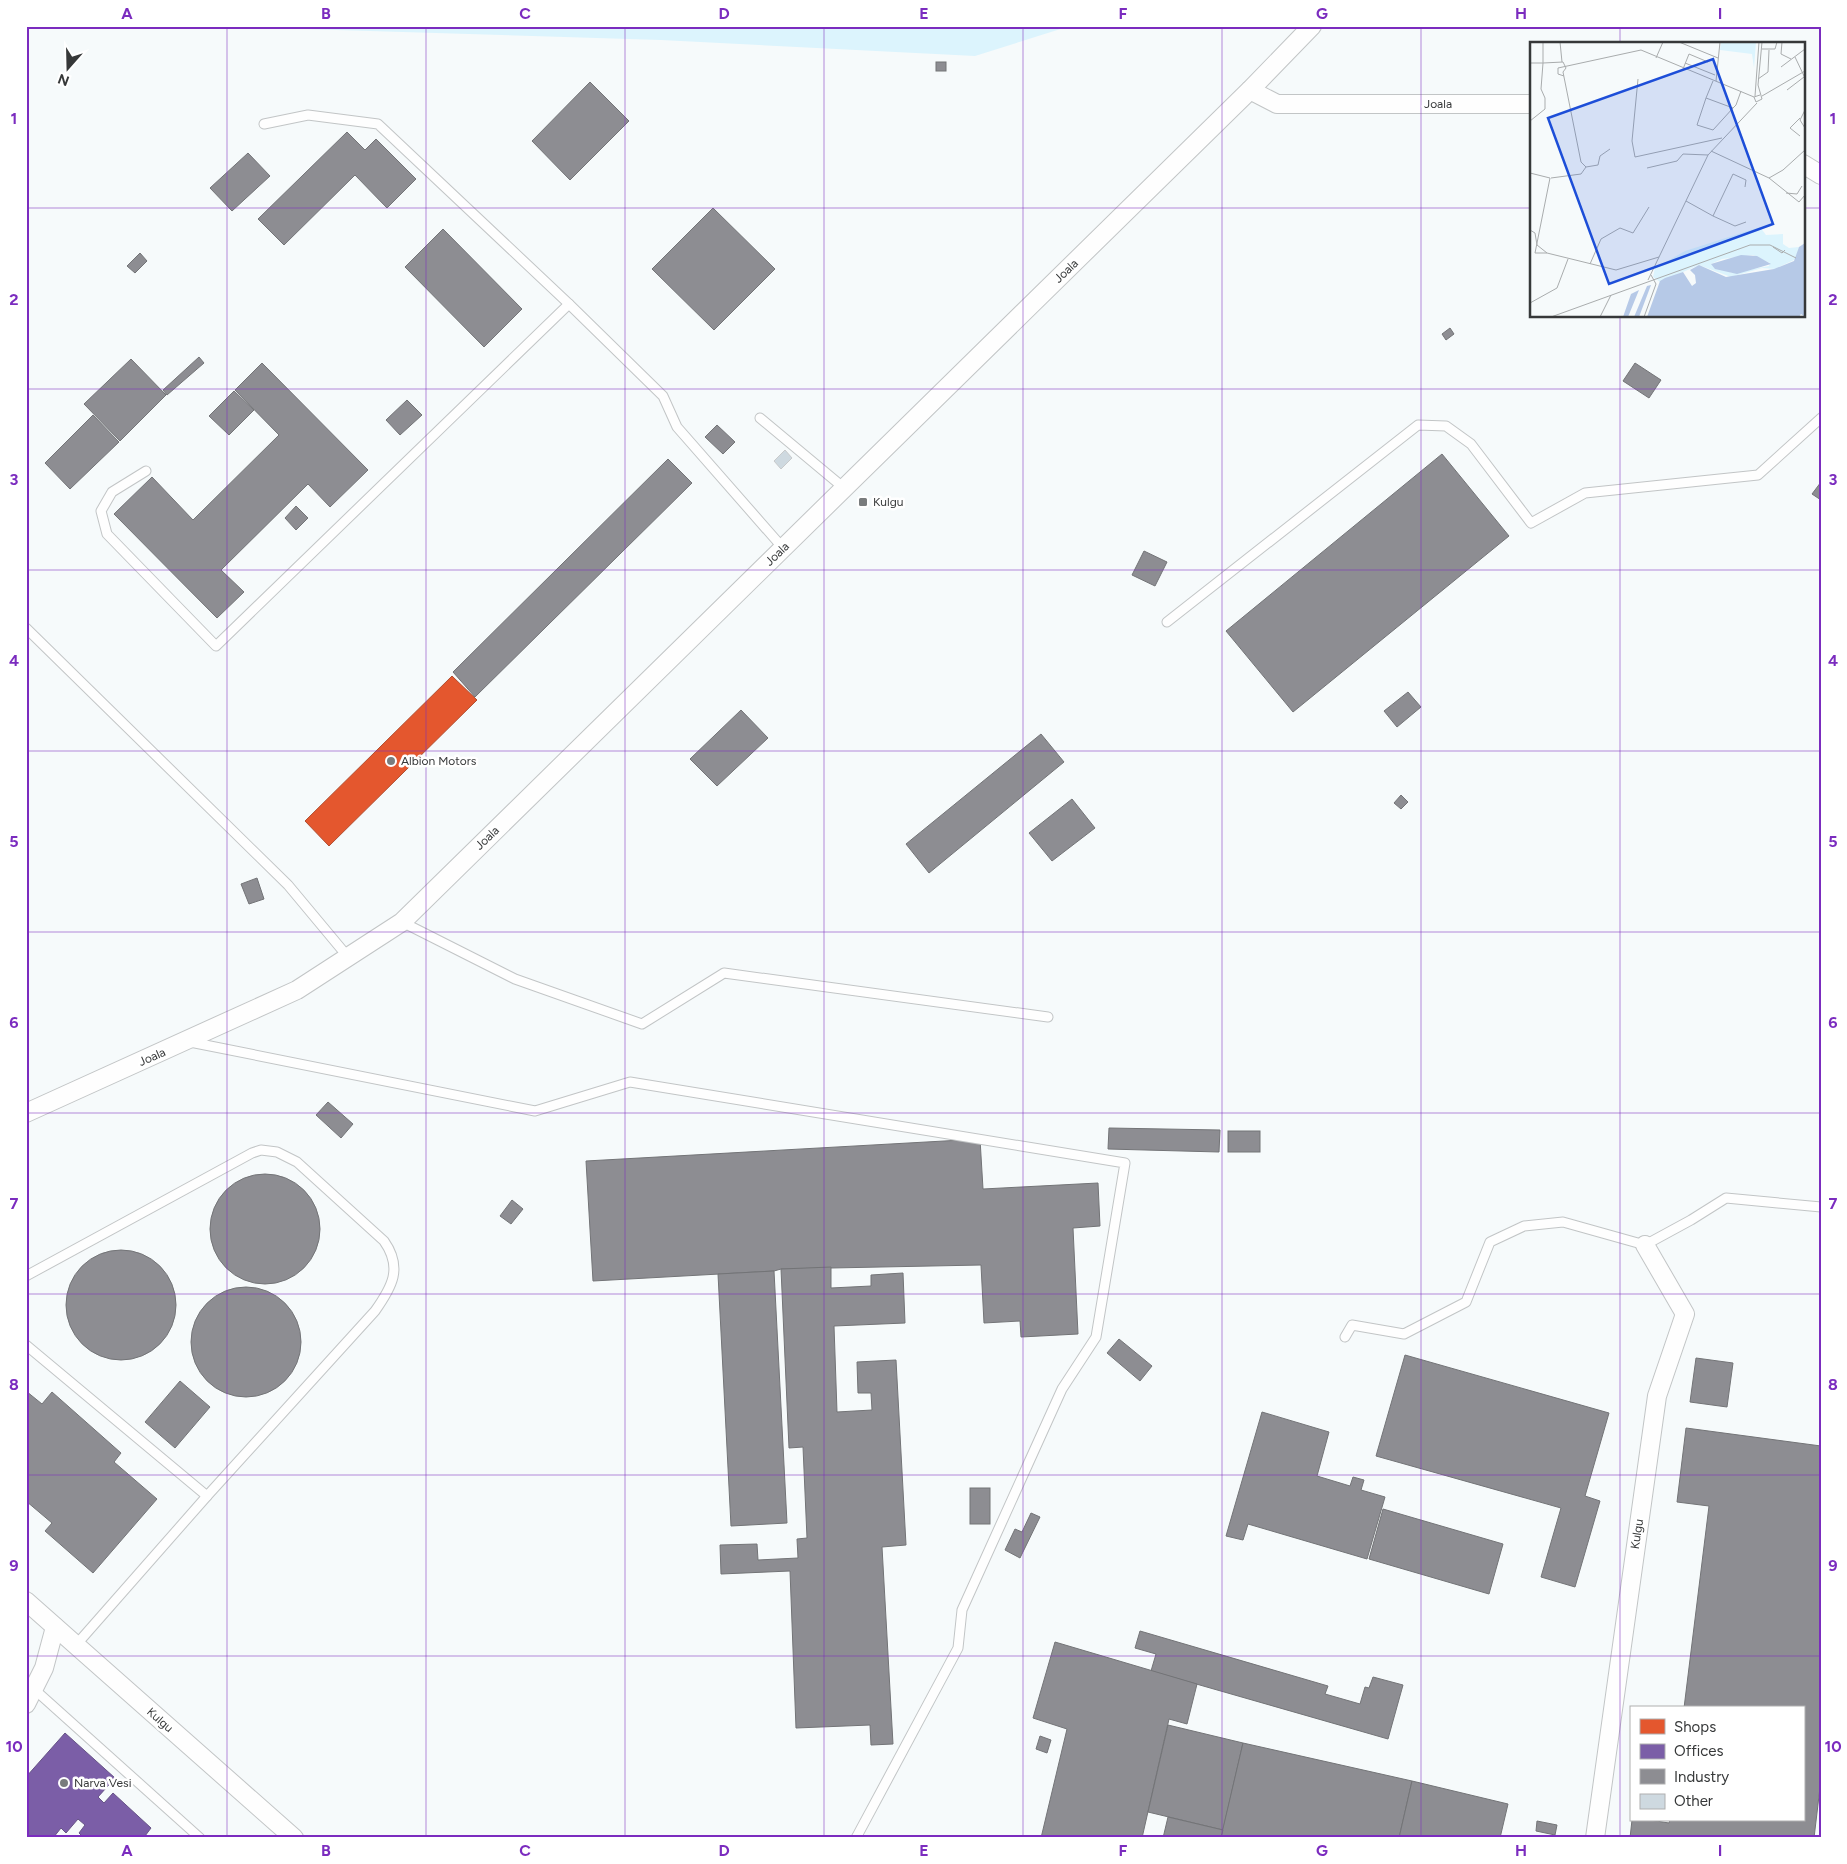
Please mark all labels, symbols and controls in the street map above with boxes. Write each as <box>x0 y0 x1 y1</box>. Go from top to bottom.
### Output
text: A <box>121 4 133 23</box>
text: B <box>321 4 331 23</box>
text: C <box>519 4 531 23</box>
text: D <box>718 4 730 23</box>
text: E <box>919 4 929 23</box>
text: F <box>1119 4 1128 23</box>
text: G <box>1316 4 1328 23</box>
text: H <box>1515 4 1527 23</box>
text: I <box>1718 4 1722 23</box>
north arrow <box>42 42 92 92</box>
inset map <box>1530 42 1804 318</box>
text: N <box>56 70 72 90</box>
street label: Joala <box>1424 97 1452 111</box>
text: 1 <box>11 109 17 128</box>
text: 1 <box>1830 109 1836 128</box>
street label: Joala <box>1051 256 1081 286</box>
text: 2 <box>9 290 19 309</box>
text: 2 <box>1828 290 1838 309</box>
text: 3 <box>10 470 19 489</box>
text: 3 <box>1829 470 1838 489</box>
place label: Kulgu <box>873 495 903 509</box>
marker: Kulgu <box>857 496 869 508</box>
street label: Joala <box>762 539 792 569</box>
text: 4 <box>9 651 19 670</box>
text: 4 <box>1828 651 1838 670</box>
place label: Albion Motors <box>401 754 477 768</box>
marker: Albion Motors <box>385 755 397 767</box>
street label: Joala <box>472 823 502 853</box>
text: 5 <box>9 832 19 851</box>
text: 5 <box>1828 832 1838 851</box>
text: 6 <box>9 1013 19 1032</box>
text: 6 <box>1828 1013 1838 1032</box>
street label: Joala <box>136 1045 168 1069</box>
text: 7 <box>10 1194 19 1213</box>
text: 7 <box>1829 1194 1838 1213</box>
text: 8 <box>9 1375 19 1394</box>
text: 8 <box>1828 1375 1838 1394</box>
street label: Kulgu <box>1628 1518 1646 1550</box>
text: 9 <box>9 1556 19 1575</box>
text: 9 <box>1828 1556 1838 1575</box>
street label: Kulgu <box>144 1705 176 1735</box>
legend <box>1630 1706 1804 1822</box>
text: Shops <box>1674 1718 1716 1736</box>
text: 10 <box>5 1737 23 1756</box>
text: 10 <box>1824 1737 1842 1756</box>
text: Offices <box>1674 1742 1724 1760</box>
text: Industry <box>1674 1768 1729 1786</box>
place label: Narva Vesi <box>74 1776 131 1790</box>
marker: Narva Vesi <box>58 1777 70 1789</box>
text: Other <box>1674 1792 1713 1810</box>
text: A <box>121 1841 133 1860</box>
text: B <box>321 1841 331 1860</box>
text: C <box>519 1841 531 1860</box>
text: D <box>718 1841 730 1860</box>
text: E <box>919 1841 929 1860</box>
text: F <box>1119 1841 1128 1860</box>
text: G <box>1316 1841 1328 1860</box>
text: H <box>1515 1841 1527 1860</box>
text: I <box>1718 1841 1722 1860</box>

